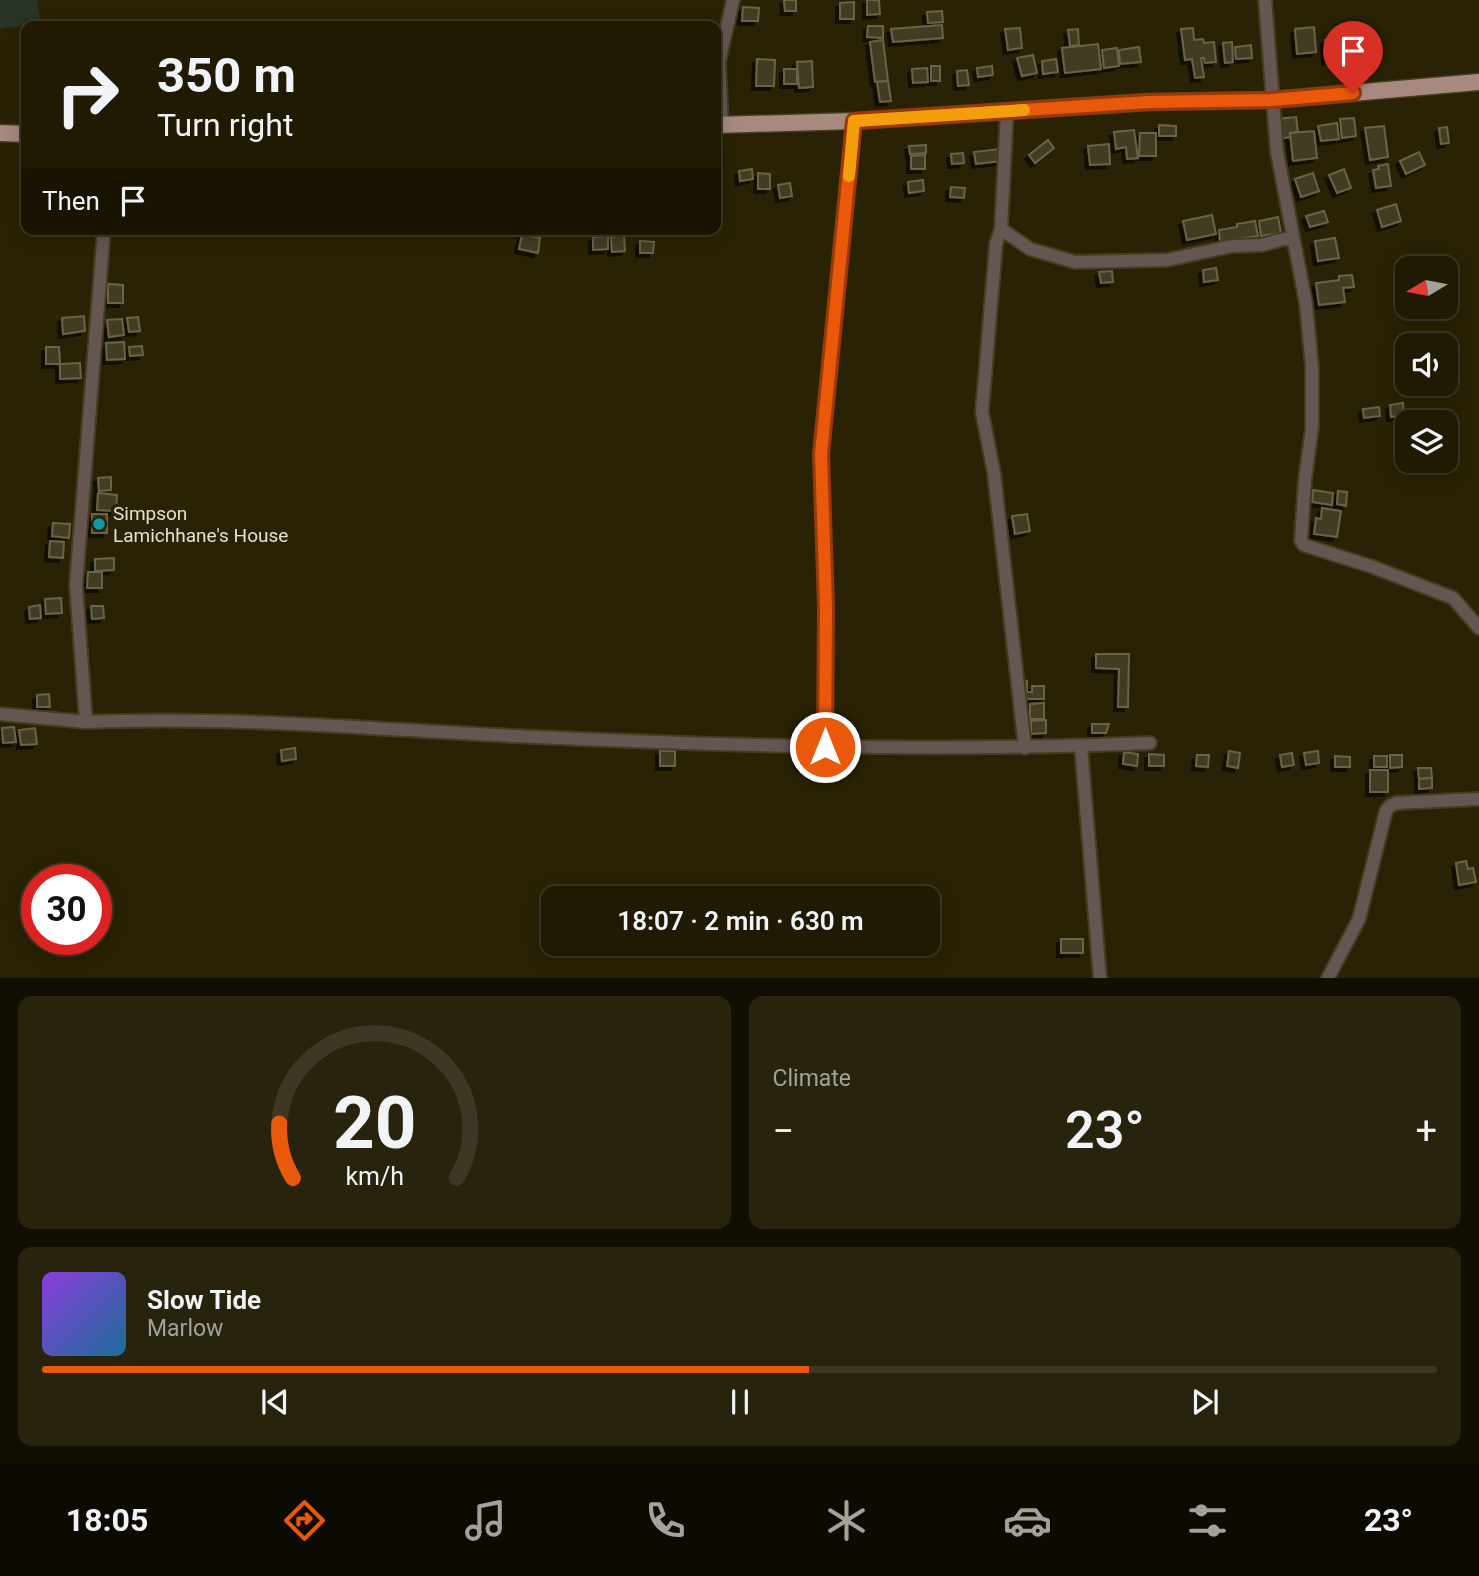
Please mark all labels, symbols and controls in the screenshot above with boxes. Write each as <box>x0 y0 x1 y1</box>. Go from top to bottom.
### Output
pin <box>1323 21 1383 93</box>
icon: arrive <box>1334 32 1372 70</box>
text: 350 m <box>157 47 296 104</box>
icon: right <box>42 49 133 140</box>
text: Turn right <box>157 106 293 144</box>
icon: arrive <box>114 182 152 220</box>
text: Then <box>42 186 100 216</box>
north arrow <box>1395 256 1458 318</box>
map controls <box>1395 256 1458 473</box>
button: sound <box>1395 333 1458 396</box>
button: layers <box>1395 410 1458 473</box>
place label: Simpson Lamichhane's House <box>113 502 288 547</box>
marker: Simpson Lamichhane's House <box>91 516 107 532</box>
position arrow <box>788 710 862 784</box>
speed limit sign: 30 <box>21 864 112 955</box>
text: 18:07 · 2 min · 630 m <box>617 906 864 936</box>
text: Climate <box>773 1065 851 1092</box>
text: 20 <box>332 1081 416 1167</box>
text: 23° <box>1065 1100 1145 1161</box>
text: − <box>773 1109 794 1153</box>
text: + <box>1415 1109 1437 1153</box>
text: km/h <box>345 1162 404 1191</box>
text: Slow Tide <box>147 1285 261 1315</box>
text: Marlow <box>147 1315 223 1342</box>
icon: previous <box>256 1383 294 1421</box>
icon: pause <box>721 1383 759 1421</box>
icon: next <box>1186 1383 1224 1421</box>
icon: directions <box>280 1496 329 1545</box>
icon: music <box>461 1496 510 1545</box>
icon: phone <box>641 1496 690 1545</box>
icon: climate <box>822 1496 871 1545</box>
icon: car <box>1003 1496 1052 1545</box>
icon: filters <box>1183 1496 1232 1545</box>
text: 18:05 <box>66 1501 148 1539</box>
text: 23° <box>1364 1501 1413 1539</box>

